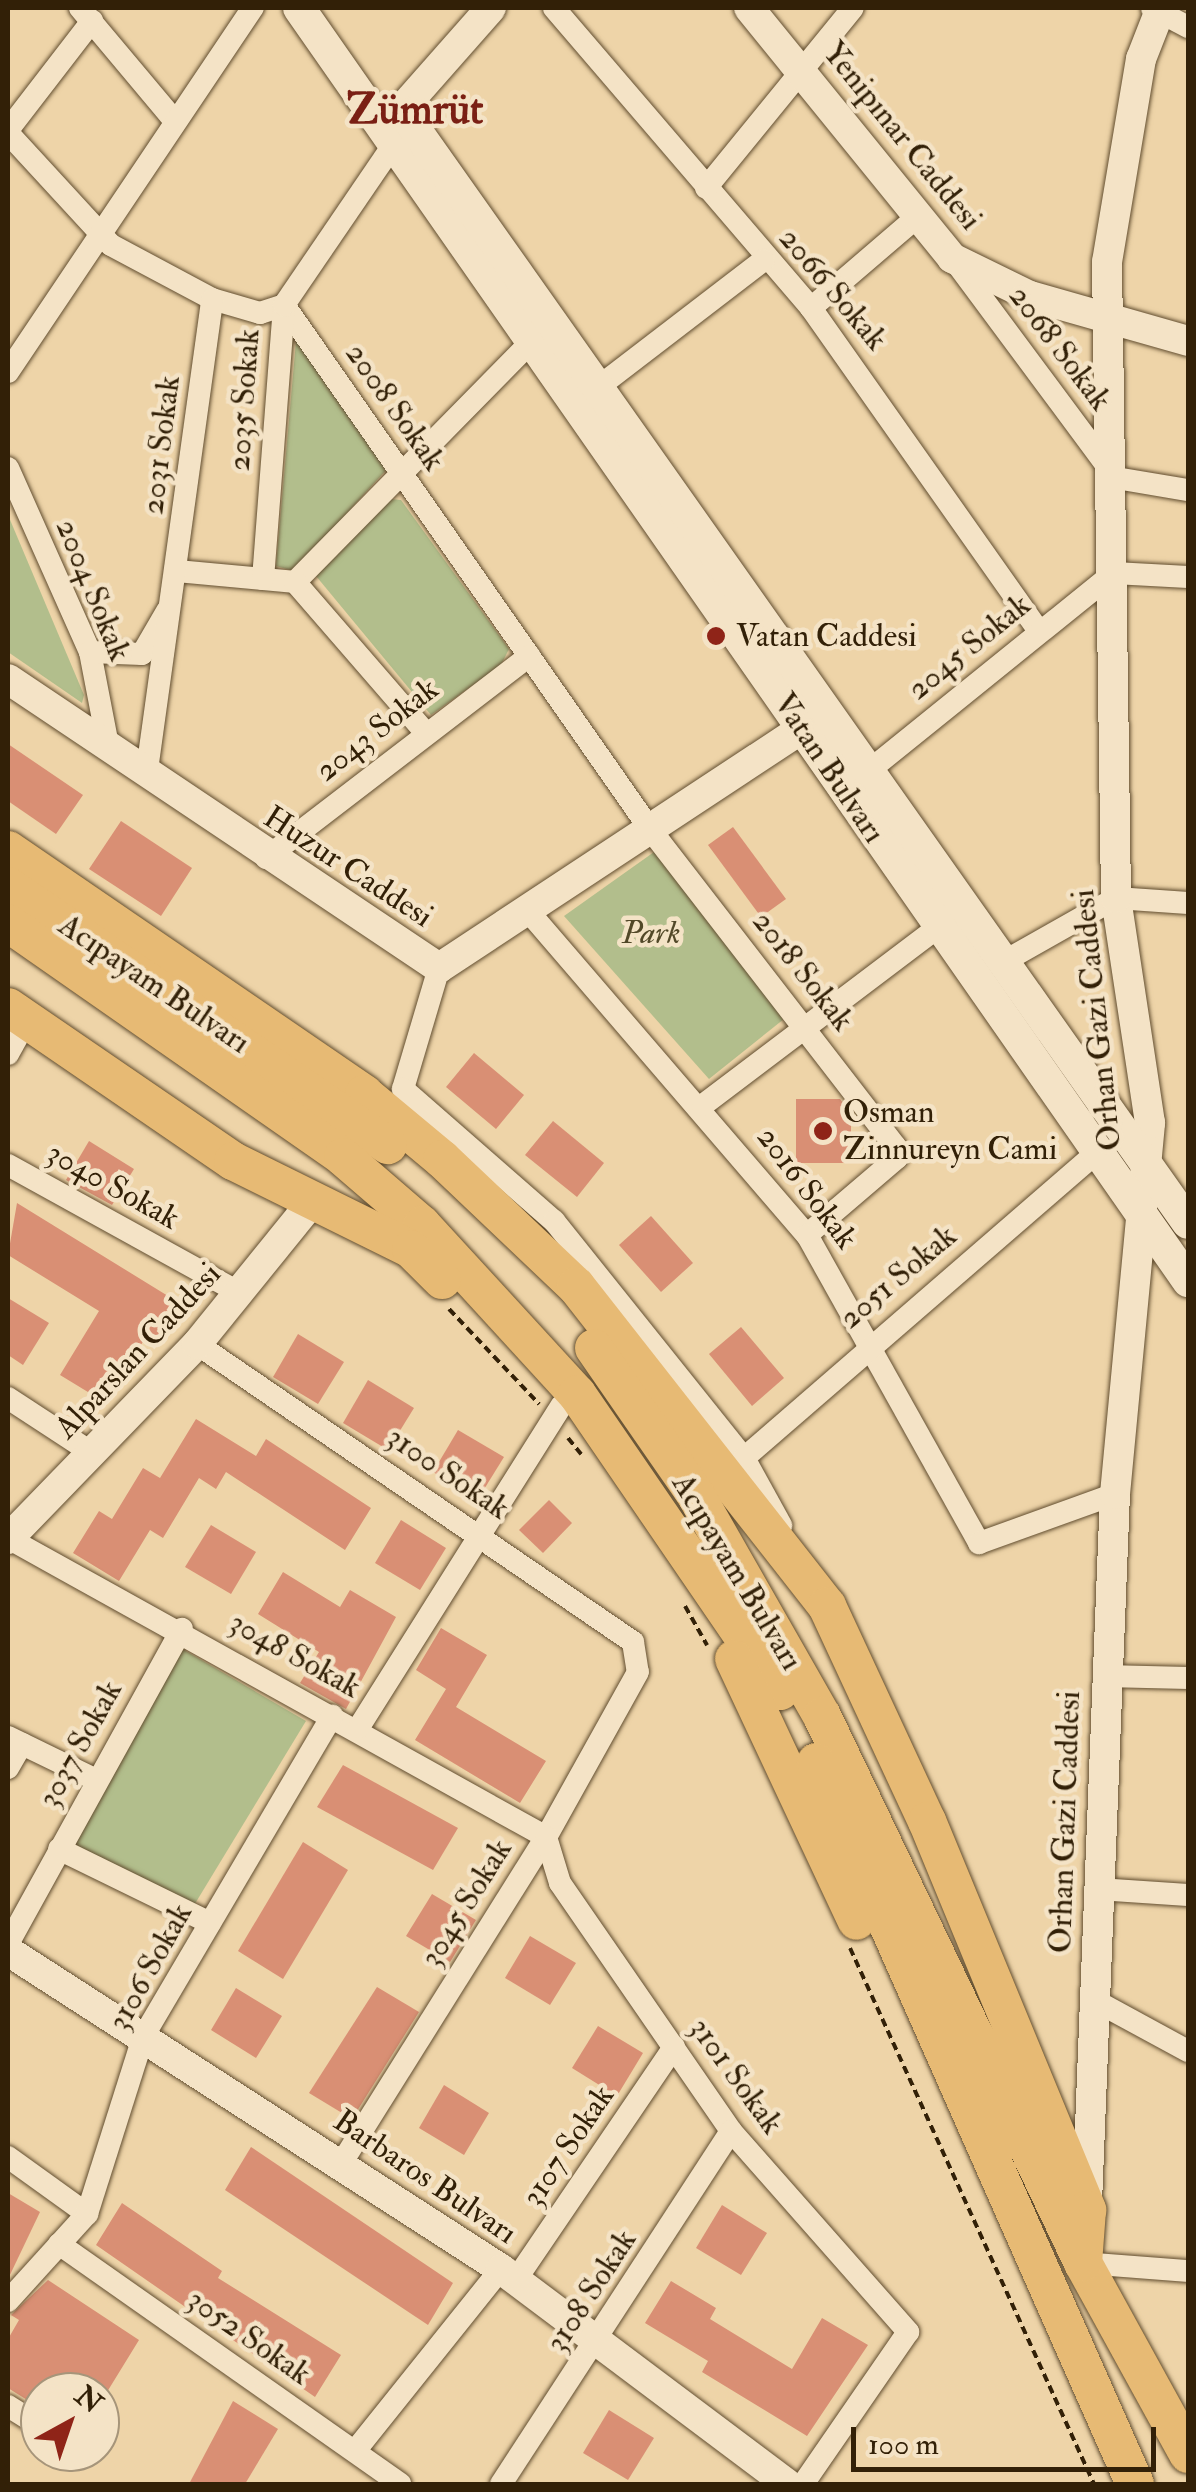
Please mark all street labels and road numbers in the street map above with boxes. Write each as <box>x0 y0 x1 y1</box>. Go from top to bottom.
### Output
street label: Yenipınar Caddesi <box>814 34 990 238</box>
street label: 2066 Sokak <box>771 220 895 358</box>
street label: 2068 Sokak <box>1000 278 1120 418</box>
street label: 2035 Sokak <box>220 328 268 472</box>
street label: 2008 Sokak <box>337 336 453 478</box>
street label: 2031 Sokak <box>133 373 189 517</box>
street label: 2004 Sokak <box>47 514 139 666</box>
street label: 2045 Sokak <box>900 586 1038 708</box>
street label: 2043 Sokak <box>308 670 446 790</box>
street label: Vatan Bulvarı <box>765 686 893 850</box>
street label: Huzur Caddesi <box>256 798 440 936</box>
street label: Orhan Gazi Caddesi <box>1064 887 1130 1153</box>
street label: 2018 Sokak <box>744 903 862 1039</box>
street label: Acıpayam Bulvarı <box>51 906 257 1062</box>
street label: 2016 Sokak <box>749 1119 865 1257</box>
street label: 3040 Sokak <box>40 1134 186 1238</box>
street label: 2051 Sokak <box>831 1217 965 1337</box>
street label: Alparslan Caddesi <box>47 1255 229 1447</box>
street label: 3100 Sokak <box>379 1418 517 1528</box>
street label: Acıpayam Bulvarı <box>663 1467 811 1677</box>
street label: 3048 Sokak <box>223 1603 367 1707</box>
street label: 3037 Sokak <box>30 1674 130 1814</box>
street label: Orhan Gazi Caddesi <box>1041 1690 1089 1954</box>
street label: 3045 Sokak <box>412 1832 520 1974</box>
street label: 3106 Sokak <box>99 1897 201 2037</box>
street label: 3101 Sokak <box>681 2010 791 2142</box>
street label: 3107 Sokak <box>514 2078 622 2214</box>
street label: Barbaros Bulvarı <box>326 2102 524 2252</box>
street label: 3108 Sokak <box>537 2223 645 2359</box>
street label: 3052 Sokak <box>180 2280 318 2394</box>

